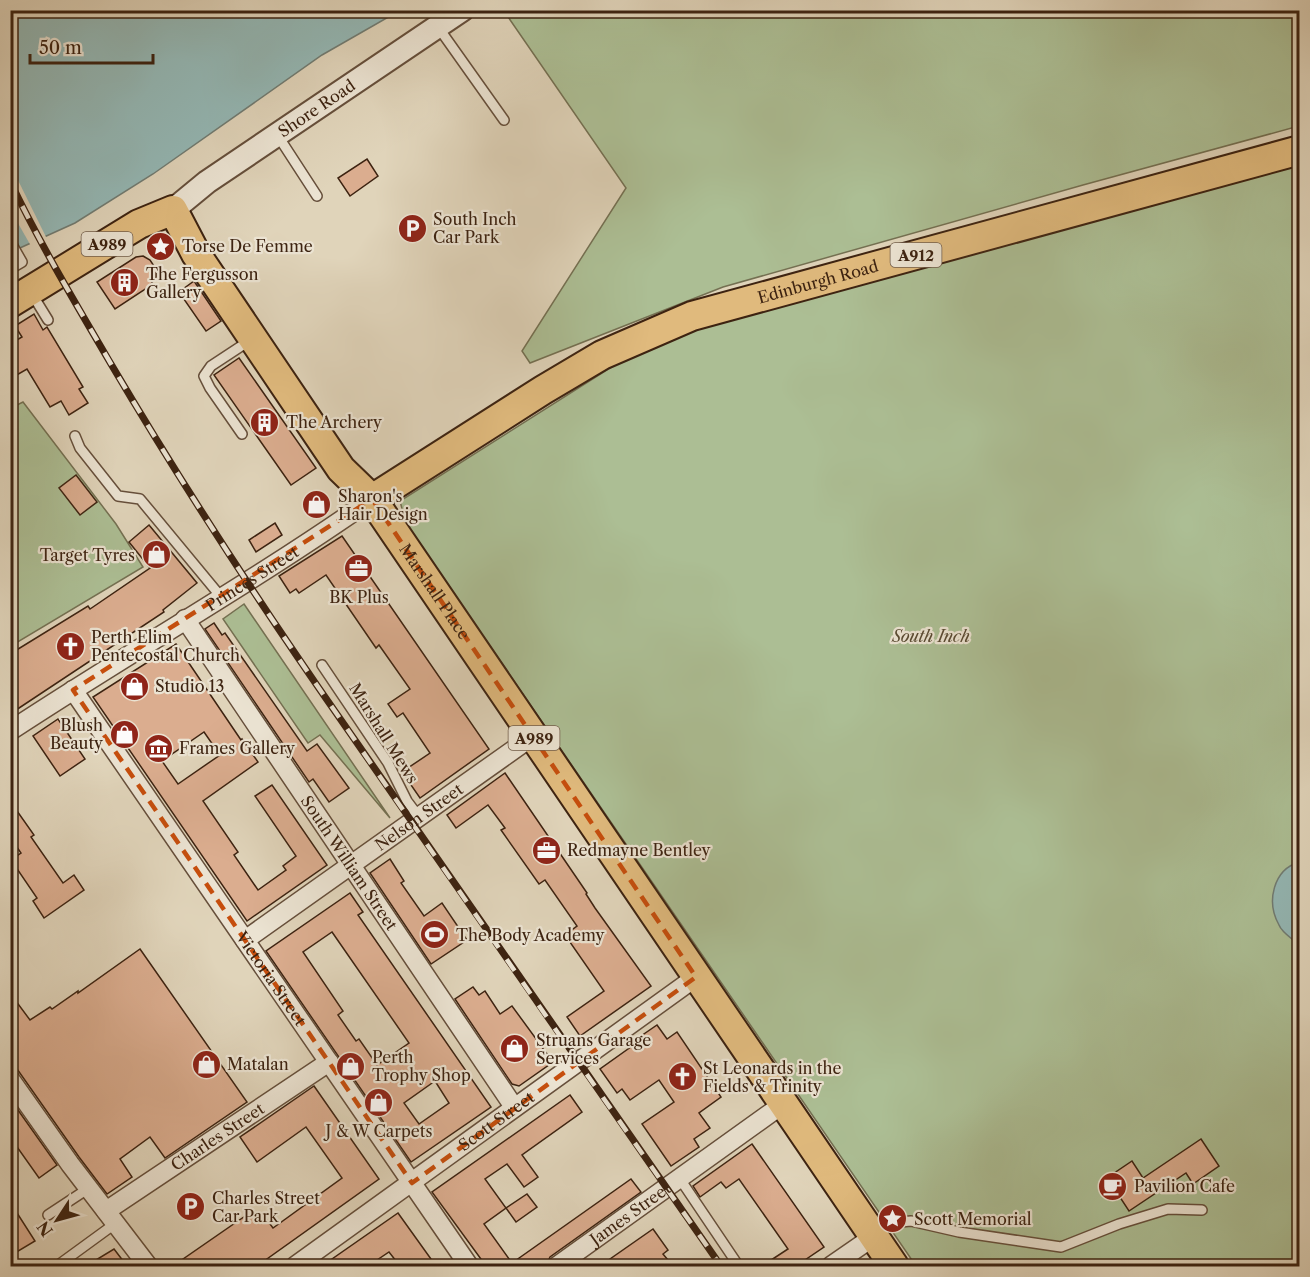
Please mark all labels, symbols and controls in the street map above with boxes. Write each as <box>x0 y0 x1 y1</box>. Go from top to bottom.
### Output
scale bar <box>30 27 153 65</box>
text: 50 m <box>39 37 82 59</box>
street label: Shore Road <box>274 75 359 141</box>
place label: South Inch Car Park <box>433 209 517 247</box>
parking icon: South Inch Car Park <box>396 212 428 244</box>
place icon: Torse De Femme <box>145 230 177 262</box>
road number: A989 <box>82 232 132 256</box>
place label: Torse De Femme <box>182 236 313 256</box>
road number: A912 <box>890 243 942 267</box>
street label: Edinburgh Road <box>755 256 881 308</box>
place label: The Fergusson Gallery <box>146 264 259 302</box>
building icon: The Fergusson Gallery <box>109 267 141 299</box>
building icon: The Archery <box>249 406 281 438</box>
place label: The Archery <box>286 412 383 432</box>
place label: Sharon's Hair Design <box>338 486 428 524</box>
shop icon: Sharon's Hair Design <box>301 489 333 521</box>
shop icon: Target Tyres <box>140 539 172 571</box>
street label: Marshall Place <box>395 540 475 643</box>
street label: Princes Street <box>202 541 302 615</box>
place label: Target Tyres <box>40 545 135 565</box>
office icon: BK Plus <box>343 553 375 585</box>
place label: BK Plus <box>329 587 389 607</box>
park label: South Inch <box>891 626 970 646</box>
place label: Perth Elim Pentecostal Church <box>91 627 240 665</box>
church icon: Perth Elim Pentecostal Church <box>54 630 86 662</box>
shop icon: Studio 13 <box>118 670 150 702</box>
place label: Studio 13 <box>155 676 224 696</box>
street label: Marshall Mews <box>345 679 423 787</box>
place label: Blush Beauty <box>50 715 104 753</box>
shop icon: Blush Beauty <box>108 718 140 750</box>
road number: A989 <box>508 726 560 750</box>
museum icon: Frames Gallery <box>142 732 174 764</box>
place label: Frames Gallery <box>179 738 296 758</box>
street label: Nelson Street <box>371 779 467 855</box>
street label: South William Street <box>297 792 402 934</box>
office icon: Redmayne Bentley <box>530 834 562 866</box>
place label: Redmayne Bentley <box>567 840 712 860</box>
sports icon: The Body Academy <box>419 919 451 951</box>
place label: The Body Academy <box>456 925 605 945</box>
street label: Victoria Street <box>231 927 311 1030</box>
place label: Struans Garage Services <box>536 1030 651 1068</box>
shop icon: Struans Garage Services <box>499 1033 531 1065</box>
place label: Perth Trophy Shop <box>372 1047 471 1085</box>
shop icon: Matalan <box>190 1048 222 1080</box>
shop icon: Perth Trophy Shop <box>335 1050 367 1082</box>
place label: Matalan <box>227 1054 289 1074</box>
place label: St Leonards in the Fields & Trinity <box>703 1058 842 1096</box>
church icon: St Leonards in the Fields & Trinity <box>666 1061 698 1093</box>
shop icon: J & W Carpets <box>363 1087 395 1119</box>
street label: Scott Street <box>454 1087 538 1155</box>
street label: Charles Street <box>167 1098 268 1175</box>
place label: J & W Carpets <box>323 1121 432 1141</box>
cafe icon: Pavilion Cafe <box>1097 1170 1129 1202</box>
place label: Pavilion Cafe <box>1134 1176 1235 1196</box>
street label: James Street <box>584 1178 675 1251</box>
place label: Charles Street Car Park <box>212 1188 320 1226</box>
north arrow <box>27 1190 87 1250</box>
parking icon: Charles Street Car Park <box>175 1191 207 1223</box>
place icon: Scott Memorial <box>877 1203 909 1235</box>
place label: Scott Memorial <box>914 1209 1032 1229</box>
text: N <box>33 1217 57 1240</box>

